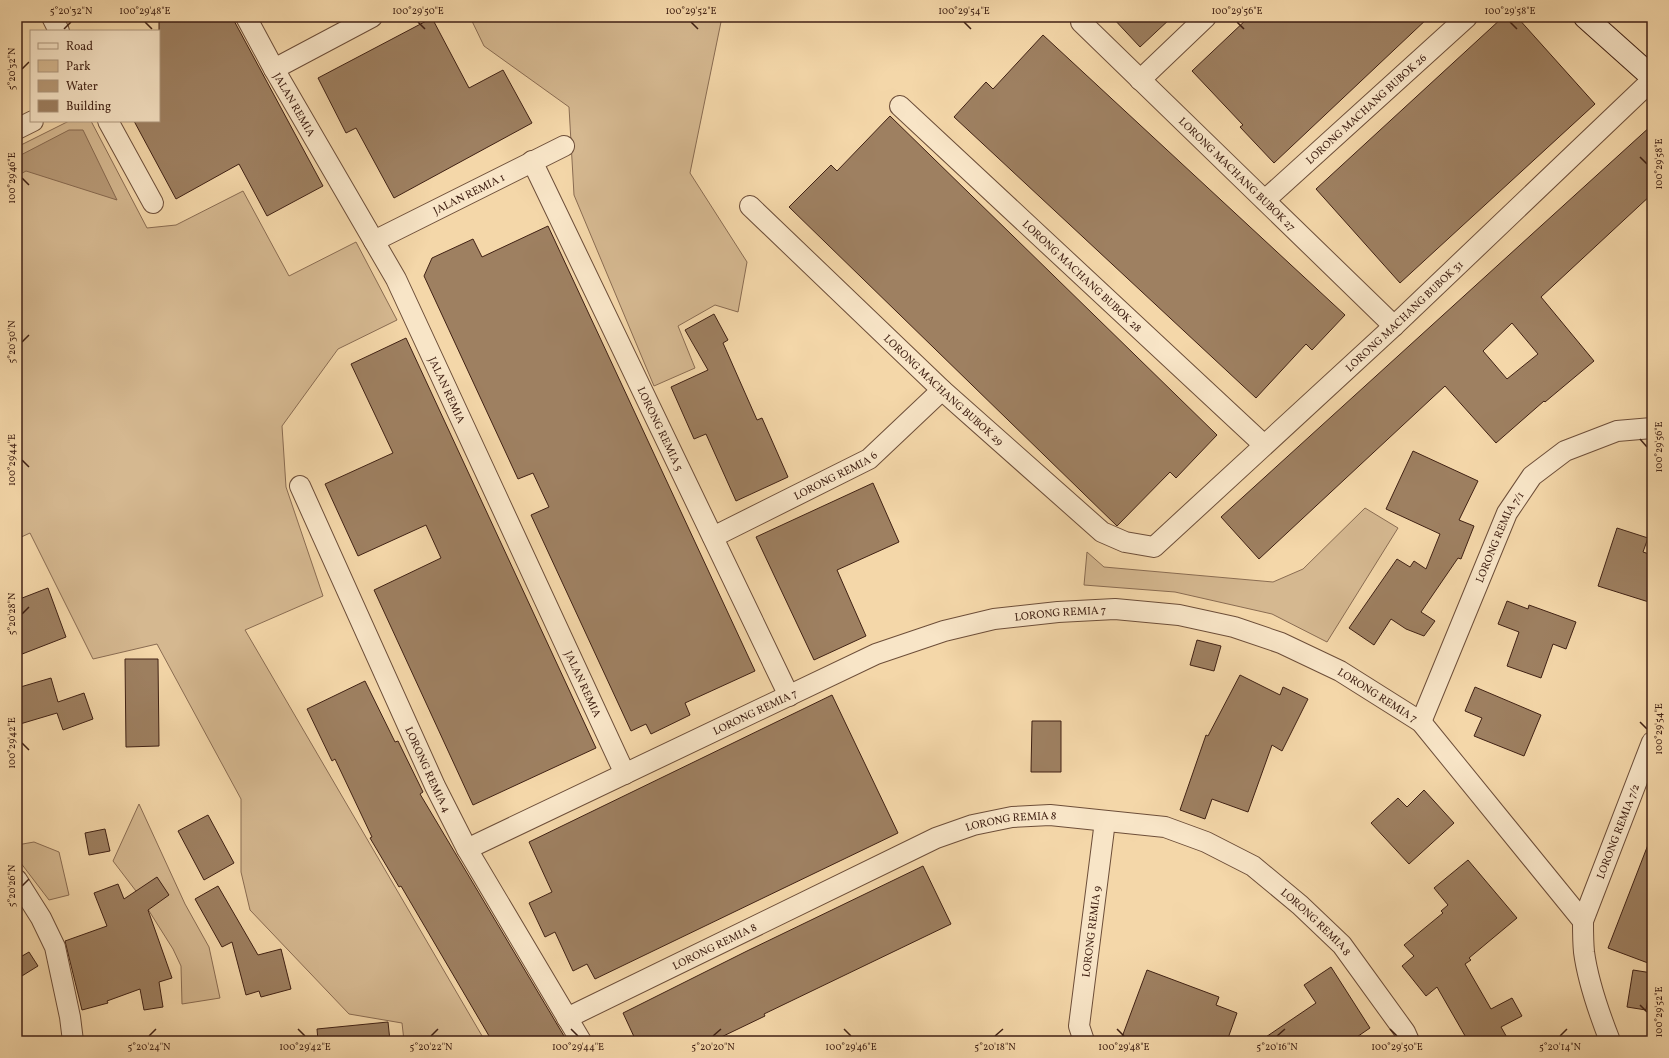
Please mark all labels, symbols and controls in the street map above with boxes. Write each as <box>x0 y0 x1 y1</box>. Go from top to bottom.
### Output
text: 5°20'32"N <box>50 4 93 18</box>
text: 100°29'48"E <box>119 4 171 18</box>
text: 100°29'50"E <box>392 4 444 18</box>
text: 100°29'52"E <box>665 4 717 18</box>
text: 100°29'54"E <box>938 4 990 18</box>
text: 100°29'56"E <box>1211 4 1263 18</box>
text: 100°29'58"E <box>1484 4 1536 18</box>
legend <box>30 30 160 122</box>
text: Road <box>66 39 93 55</box>
text: 5°20'32"N <box>5 47 19 90</box>
street label: LORONG MACHANG BUBOK 26 <box>1303 51 1431 168</box>
text: Park <box>66 59 91 75</box>
street label: JALAN REMIA <box>269 70 318 140</box>
text: Water <box>66 79 98 95</box>
text: Building <box>66 99 111 115</box>
street label: LORONG MACHANG BUBOK 27 <box>1175 115 1298 235</box>
text: 100°29'58"E <box>1652 138 1666 190</box>
text: 100°29'46"E <box>5 152 19 204</box>
street label: JALAN REMIA 1 <box>431 171 508 219</box>
street label: LORONG MACHANG BUBOK 28 <box>1018 217 1144 336</box>
street label: LORONG MACHANG BUBOK 31 <box>1343 258 1467 376</box>
text: 5°20'30"N <box>5 320 19 364</box>
street label: LORONG MACHANG BUBOK 29 <box>879 332 1006 450</box>
street label: JALAN REMIA <box>424 355 468 426</box>
street label: LORONG REMIA 5 <box>633 385 686 474</box>
text: 100°29'56"E <box>1652 421 1666 473</box>
text: 100°29'44"E <box>5 434 19 486</box>
street label: LORONG REMIA 6 <box>792 448 882 504</box>
street label: LORONG REMIA 7/1 <box>1473 489 1528 585</box>
text: 5°20'28"N <box>5 592 19 635</box>
street label: LORONG REMIA 7 <box>1014 603 1107 626</box>
street label: JALAN REMIA <box>560 649 604 720</box>
street label: LORONG REMIA 7 <box>1334 665 1420 727</box>
street label: LORONG REMIA 7 <box>711 687 800 740</box>
text: 100°29'54"E <box>1652 703 1666 755</box>
text: 100°29'42"E <box>5 717 19 769</box>
street label: LORONG REMIA 4 <box>400 725 453 816</box>
street label: LORONG REMIA 7/2 <box>1594 782 1644 882</box>
street label: LORONG REMIA 8 <box>964 809 1057 836</box>
text: 5°20'26"N <box>5 864 19 907</box>
street label: LORONG REMIA 9 <box>1079 885 1106 978</box>
street label: LORONG REMIA 8 <box>1277 886 1354 960</box>
street label: LORONG REMIA 8 <box>670 920 760 974</box>
text: 100°29'52"E <box>1652 986 1666 1038</box>
text: 5°20'24"N <box>128 1040 171 1054</box>
text: 100°29'42"E <box>279 1040 331 1054</box>
text: 5°20'22"N <box>410 1040 453 1054</box>
text: 100°29'44"E <box>552 1040 604 1054</box>
text: 5°20'20"N <box>691 1040 735 1054</box>
text: 100°29'46"E <box>825 1040 877 1054</box>
text: 5°20'18"N <box>974 1040 1016 1054</box>
text: 100°29'48"E <box>1098 1040 1150 1054</box>
text: 5°20'16"N <box>1256 1040 1298 1054</box>
text: 100°29'50"E <box>1371 1040 1423 1054</box>
text: 5°20'14"N <box>1539 1040 1582 1054</box>

